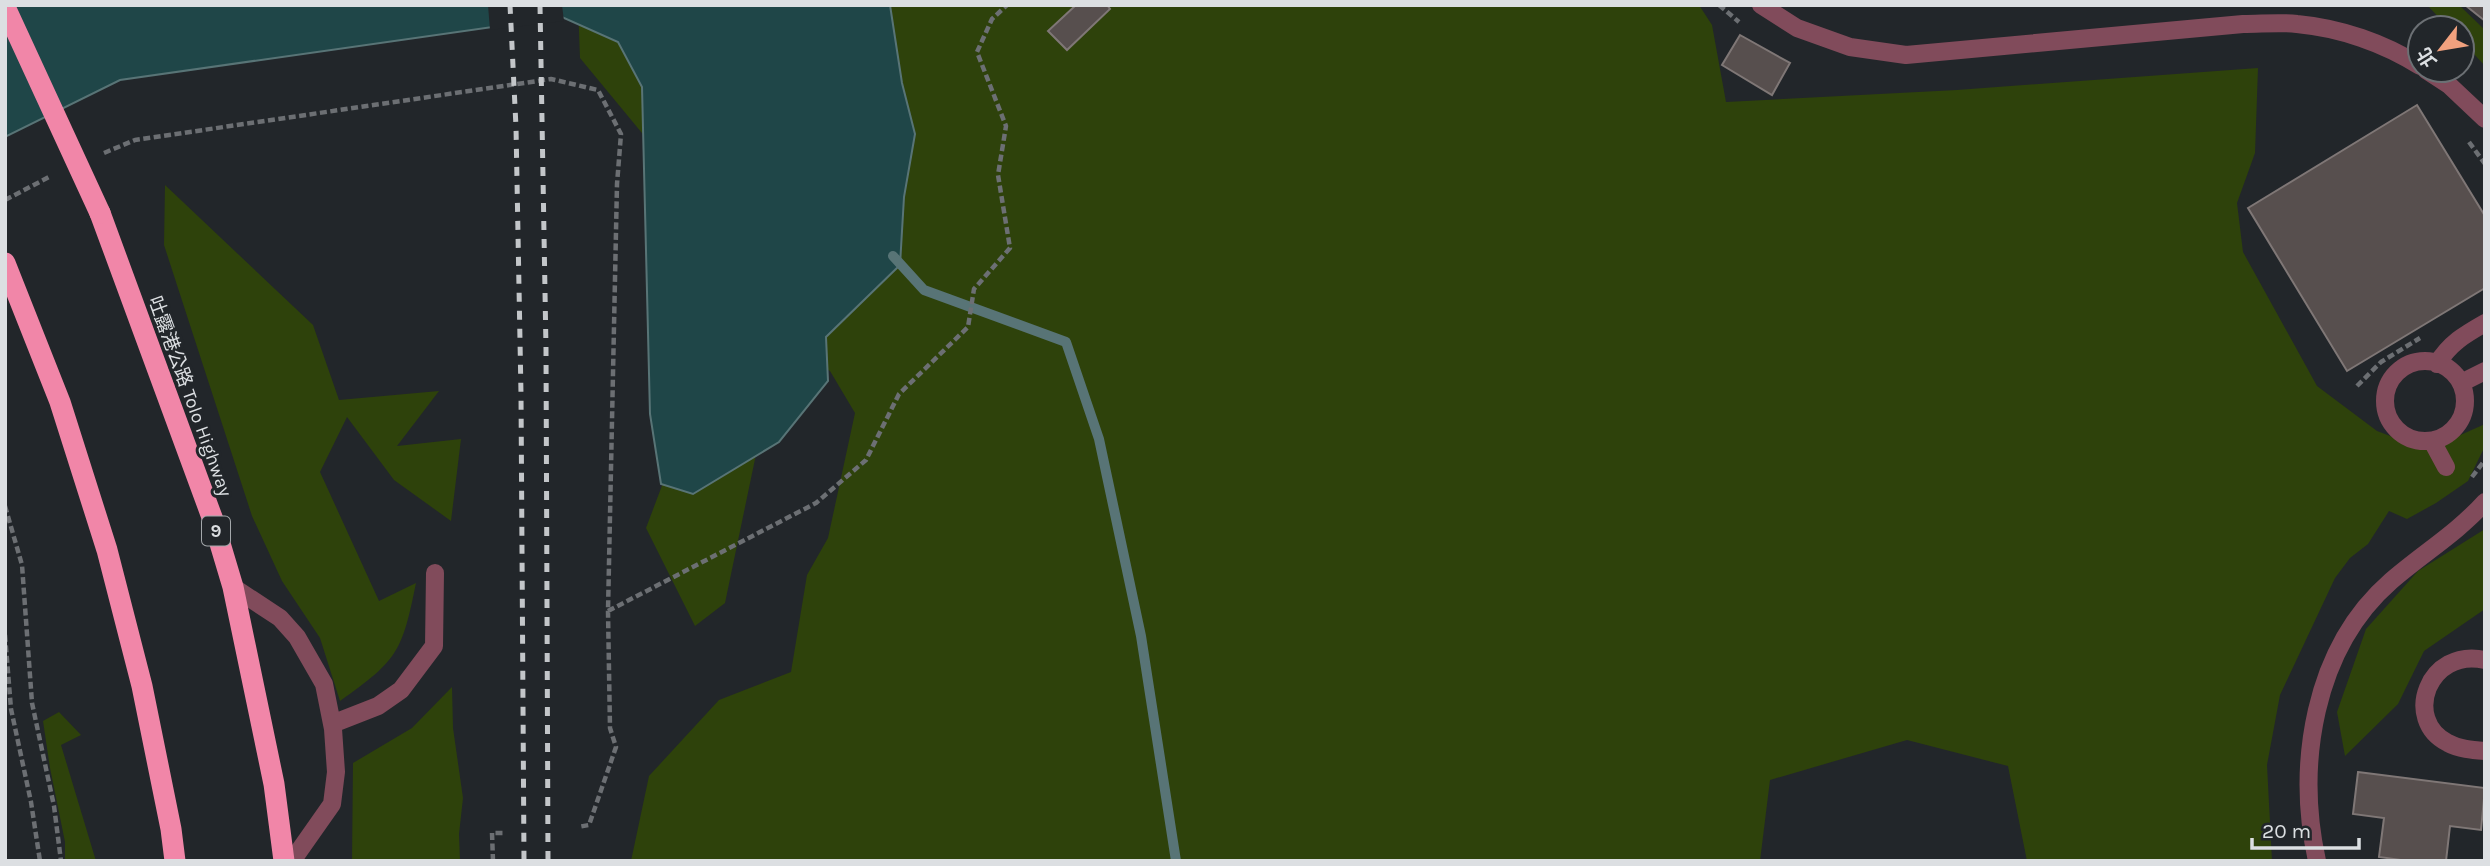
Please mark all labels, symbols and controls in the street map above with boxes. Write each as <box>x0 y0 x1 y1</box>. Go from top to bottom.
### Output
north arrow <box>2406 14 2476 84</box>
text: 北 <box>2413 43 2442 71</box>
street label: 吐露港公路 Tolo Highway <box>144 293 237 500</box>
road number: 9 <box>202 516 230 546</box>
scale bar <box>2252 806 2359 850</box>
text: 20 m <box>2262 819 2311 843</box>

